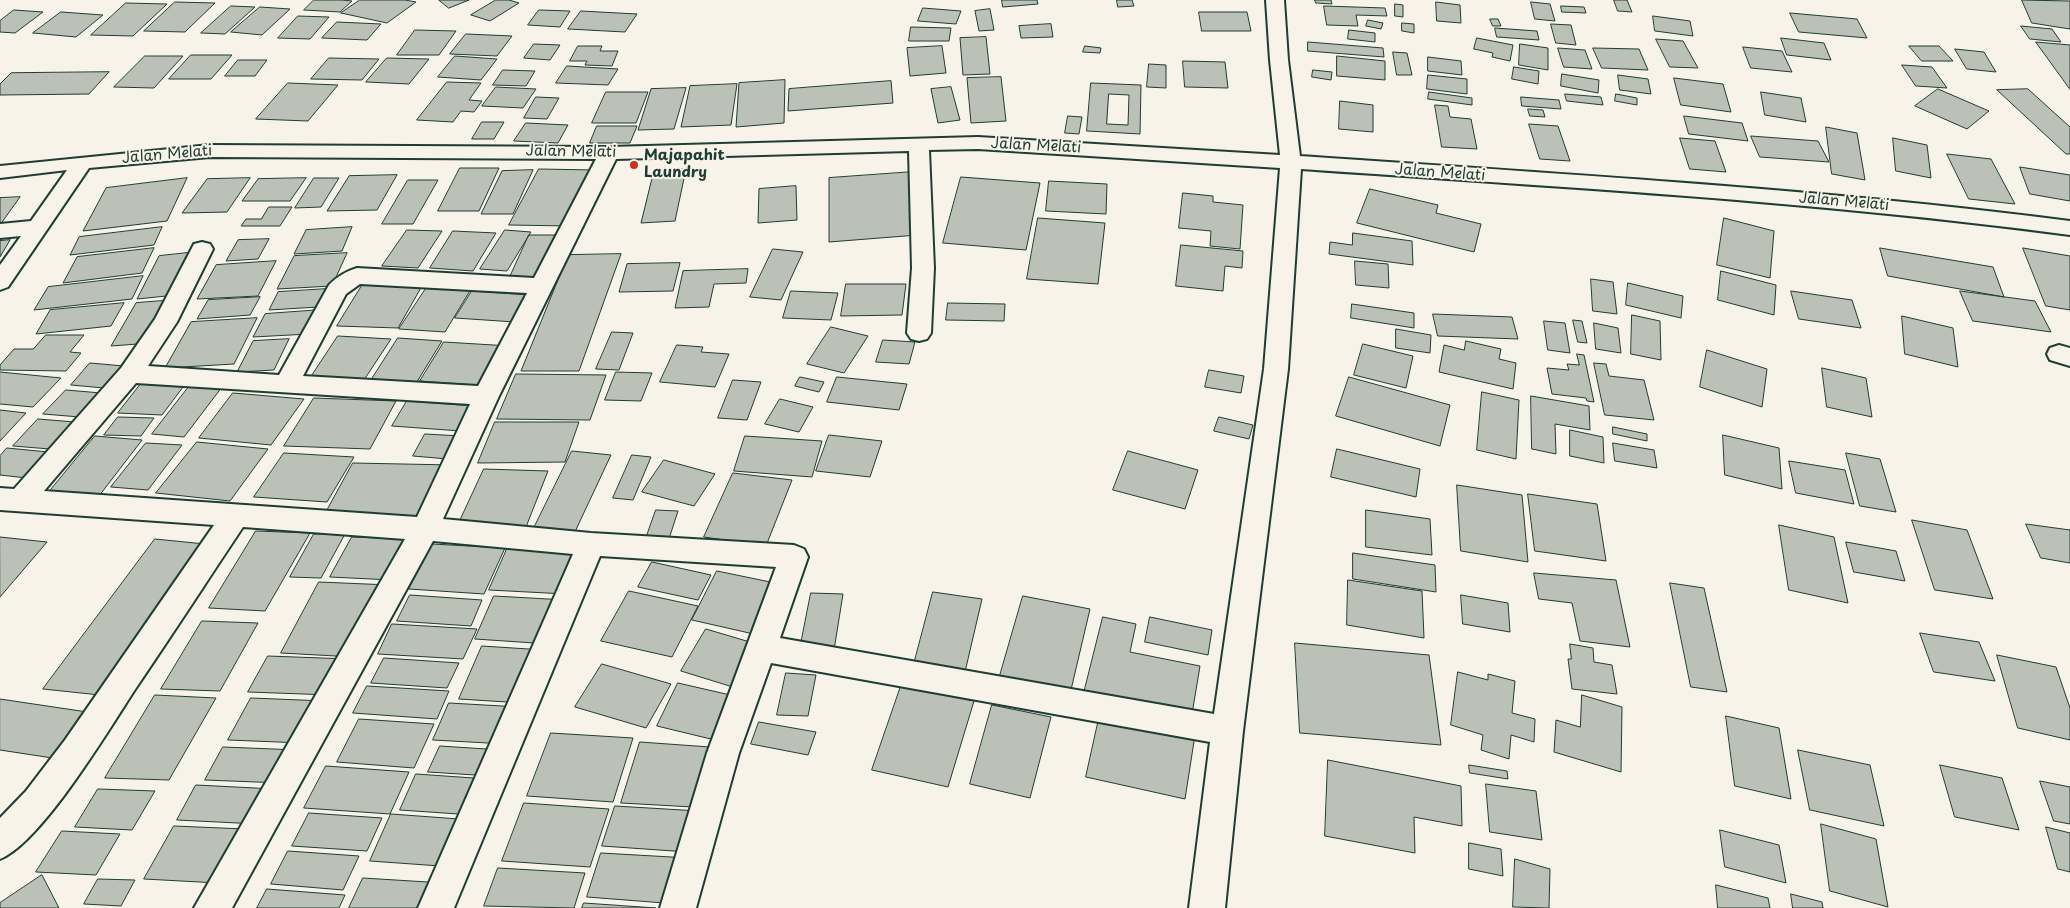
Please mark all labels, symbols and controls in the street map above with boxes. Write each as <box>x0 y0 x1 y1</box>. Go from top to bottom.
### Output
street label: Jalan Melati <box>990 135 1082 157</box>
street label: Jalan Melati <box>121 142 213 168</box>
street label: Jalan Melati <box>525 142 617 162</box>
place label: Majapahit Laundry <box>644 147 725 182</box>
marker: Majapahit Laundry <box>628 159 640 171</box>
street label: Jalan Melati <box>1394 161 1486 185</box>
street label: Jalan Melati <box>1798 189 1890 215</box>

